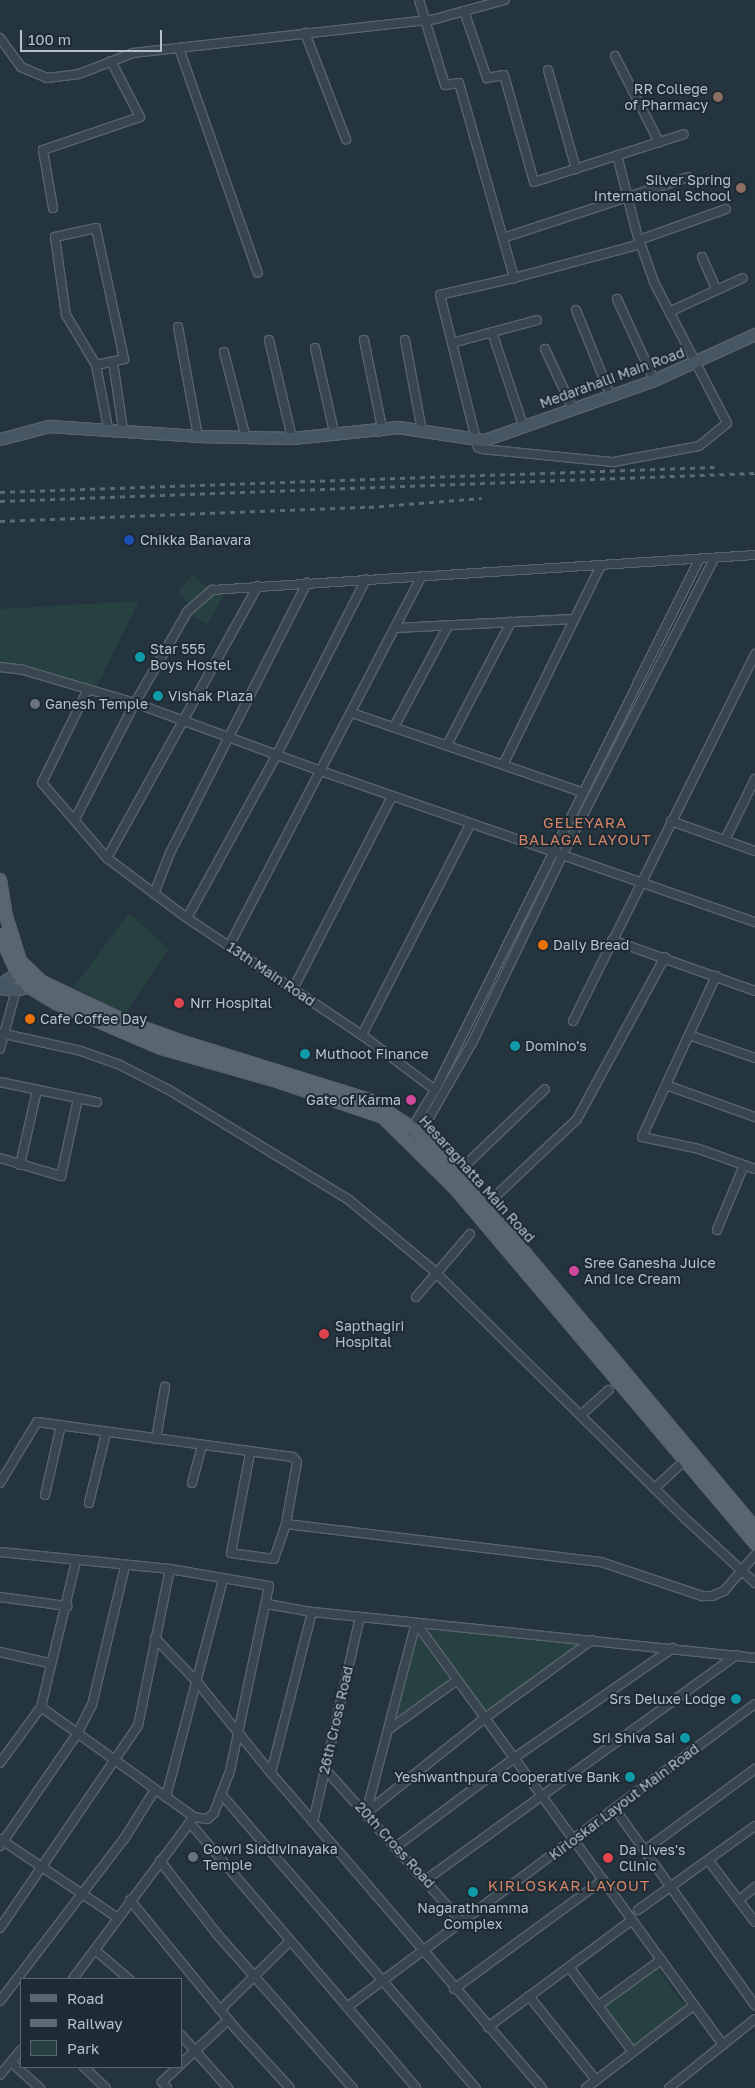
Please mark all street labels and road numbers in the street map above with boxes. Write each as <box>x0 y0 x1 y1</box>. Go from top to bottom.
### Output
street label: Medarahalli Main Road <box>537 344 687 412</box>
street label: 13th Main Road <box>224 938 318 1010</box>
street label: Hesaraghatta Main Road <box>416 1112 538 1246</box>
street label: 26th Cross Road <box>315 1664 357 1776</box>
street label: Kirloskar Layout Main Road <box>546 1740 702 1864</box>
street label: 20th Cross Road <box>352 1798 438 1892</box>

